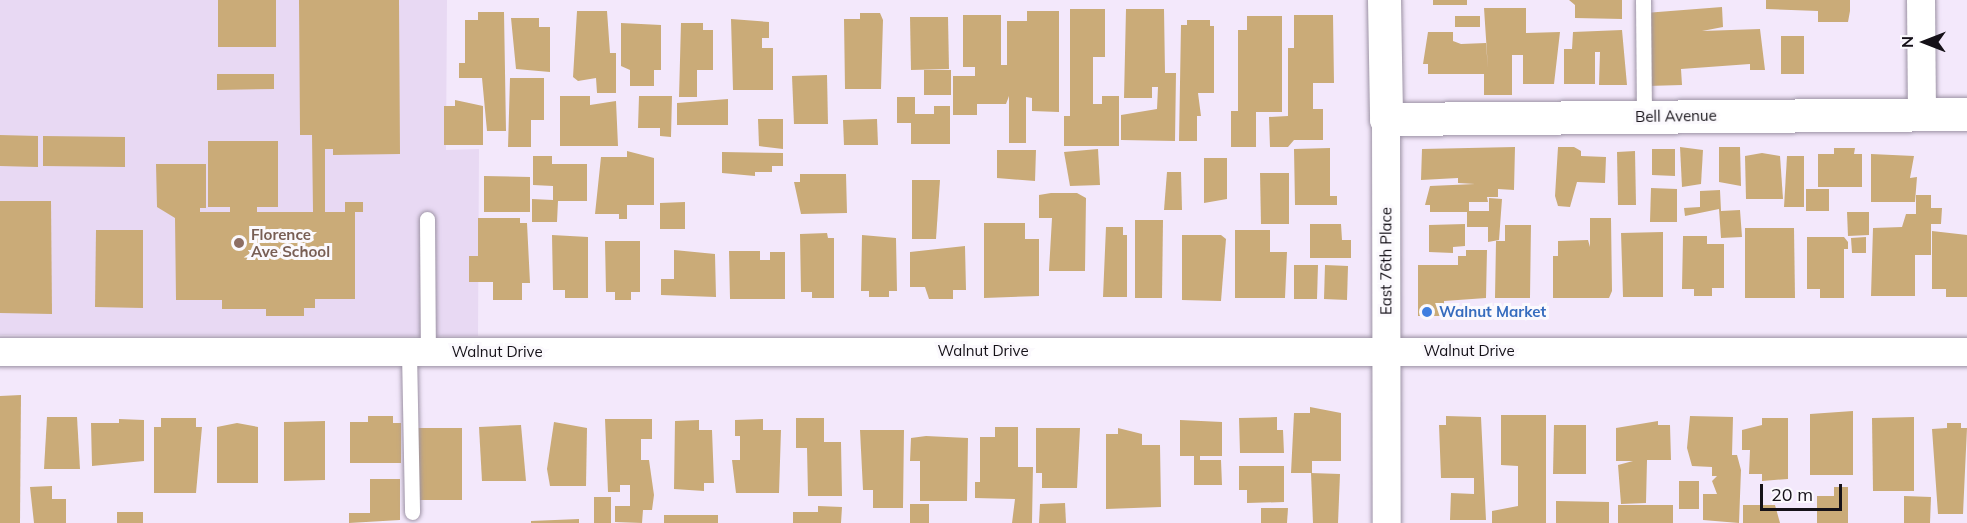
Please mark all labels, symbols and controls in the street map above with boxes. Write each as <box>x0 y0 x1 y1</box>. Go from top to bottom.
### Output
north arrow <box>1895 12 1955 72</box>
text: N <box>1897 36 1917 48</box>
street label: Bell Avenue <box>1635 106 1717 126</box>
street label: East 76th Place <box>1377 207 1395 315</box>
place label: Florence Ave School <box>251 225 330 260</box>
marker: Florence Ave School <box>232 236 246 250</box>
place label: Walnut Market <box>1439 303 1546 321</box>
marker: Walnut Market <box>1420 305 1434 319</box>
street label: Walnut Drive <box>937 342 1029 360</box>
street label: Walnut Drive <box>1423 342 1515 360</box>
street label: Walnut Drive <box>451 343 543 361</box>
scale bar <box>1763 472 1846 510</box>
text: 20 m <box>1771 483 1813 506</box>

